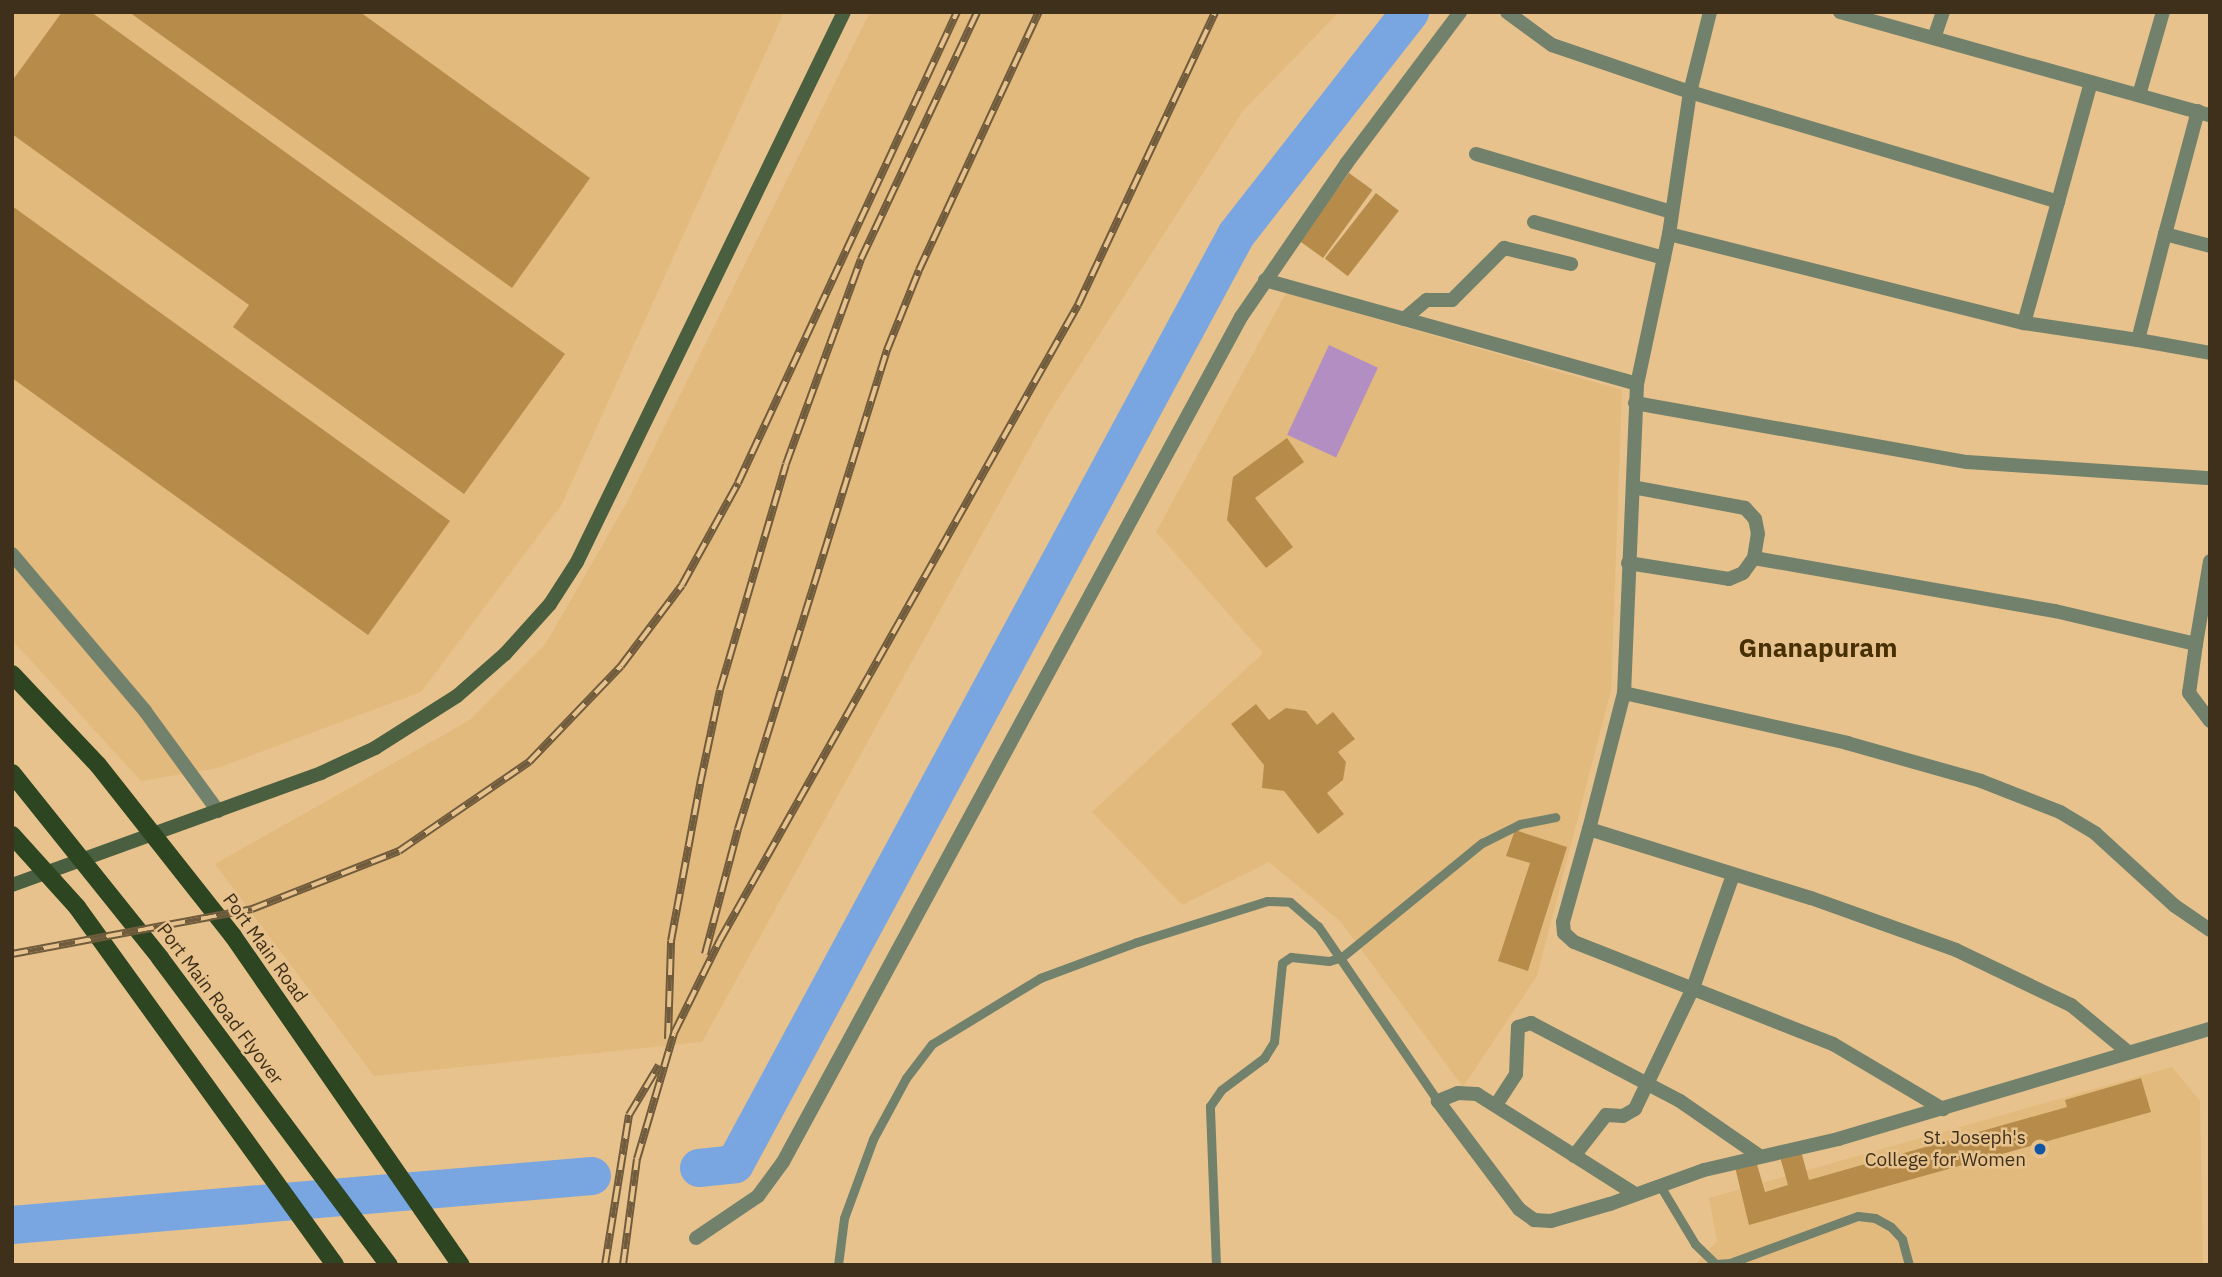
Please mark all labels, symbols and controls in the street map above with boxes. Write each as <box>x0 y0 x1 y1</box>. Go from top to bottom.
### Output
district label: Gnanapuram <box>1739 632 1897 664</box>
street label: Port Main Road <box>218 889 312 1007</box>
street label: Port Main Road Flyover <box>152 919 288 1089</box>
place label: St. Joseph's College for Women <box>1865 1127 2026 1171</box>
marker: St. Joseph's College for Women <box>2032 1141 2048 1157</box>

